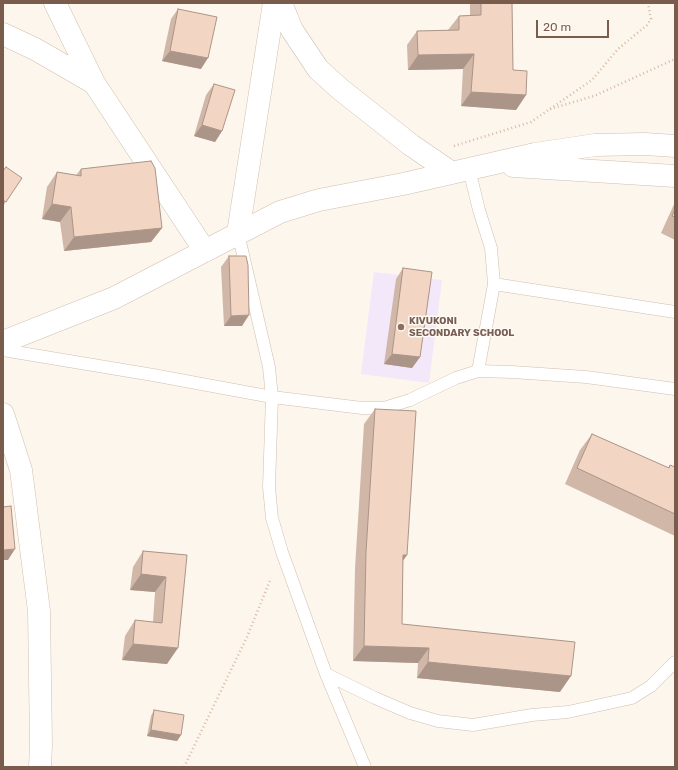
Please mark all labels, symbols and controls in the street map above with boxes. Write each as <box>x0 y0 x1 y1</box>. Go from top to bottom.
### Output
scale bar <box>538 12 611 38</box>
text: 20 m <box>543 20 571 34</box>
place label: KIVUKONI SECONDARY SCHOOL <box>409 315 514 338</box>
marker: KIVUKONI SECONDARY SCHOOL <box>396 322 406 332</box>

